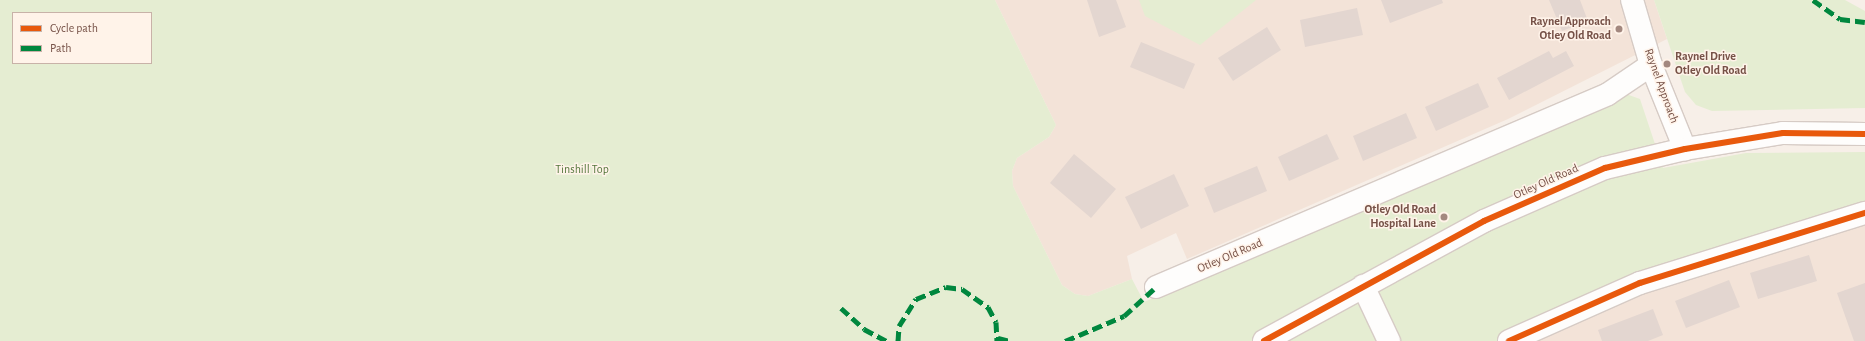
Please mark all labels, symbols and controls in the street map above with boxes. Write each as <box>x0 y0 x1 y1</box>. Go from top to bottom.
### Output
legend <box>12 12 152 64</box>
place label: Raynel Approach Otley Old Road <box>1530 15 1611 43</box>
text: Cycle path <box>50 22 98 34</box>
marker: Raynel Approach Otley Old Road <box>1614 24 1624 34</box>
text: Path <box>50 42 72 54</box>
street label: Raynel Approach <box>1641 47 1681 125</box>
place label: Raynel Drive Otley Old Road <box>1675 50 1746 78</box>
marker: Raynel Drive Otley Old Road <box>1662 59 1672 69</box>
street label: Otley Old Road <box>1511 161 1581 203</box>
park label: Tinshill Top <box>555 163 609 177</box>
place label: Otley Old Road Hospital Lane <box>1365 203 1436 231</box>
marker: Otley Old Road Hospital Lane <box>1439 212 1449 222</box>
street label: Otley Old Road <box>1195 236 1265 276</box>

